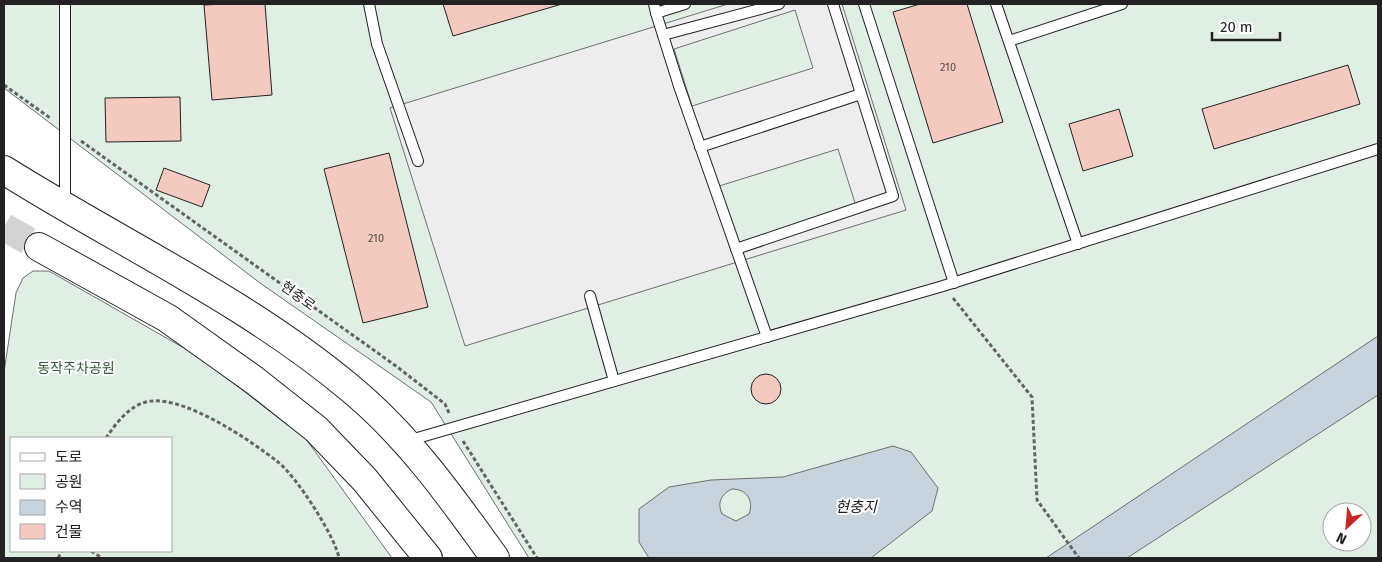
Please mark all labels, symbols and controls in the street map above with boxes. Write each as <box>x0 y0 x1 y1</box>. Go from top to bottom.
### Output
scale bar <box>1212 10 1280 42</box>
text: 20 m <box>1220 18 1253 36</box>
house number: 210 <box>940 61 956 74</box>
house number: 210 <box>368 232 384 245</box>
street label: 현충로 <box>277 278 319 314</box>
park label: 동작주차공원 <box>37 360 115 377</box>
legend <box>10 437 172 552</box>
text: 도로 <box>55 448 83 466</box>
text: 공원 <box>55 473 83 491</box>
text: 수역 <box>55 498 83 516</box>
water label: 현충지 <box>835 498 878 516</box>
north arrow <box>1322 502 1372 552</box>
text: 건물 <box>55 523 83 541</box>
text: N <box>1334 529 1349 548</box>

